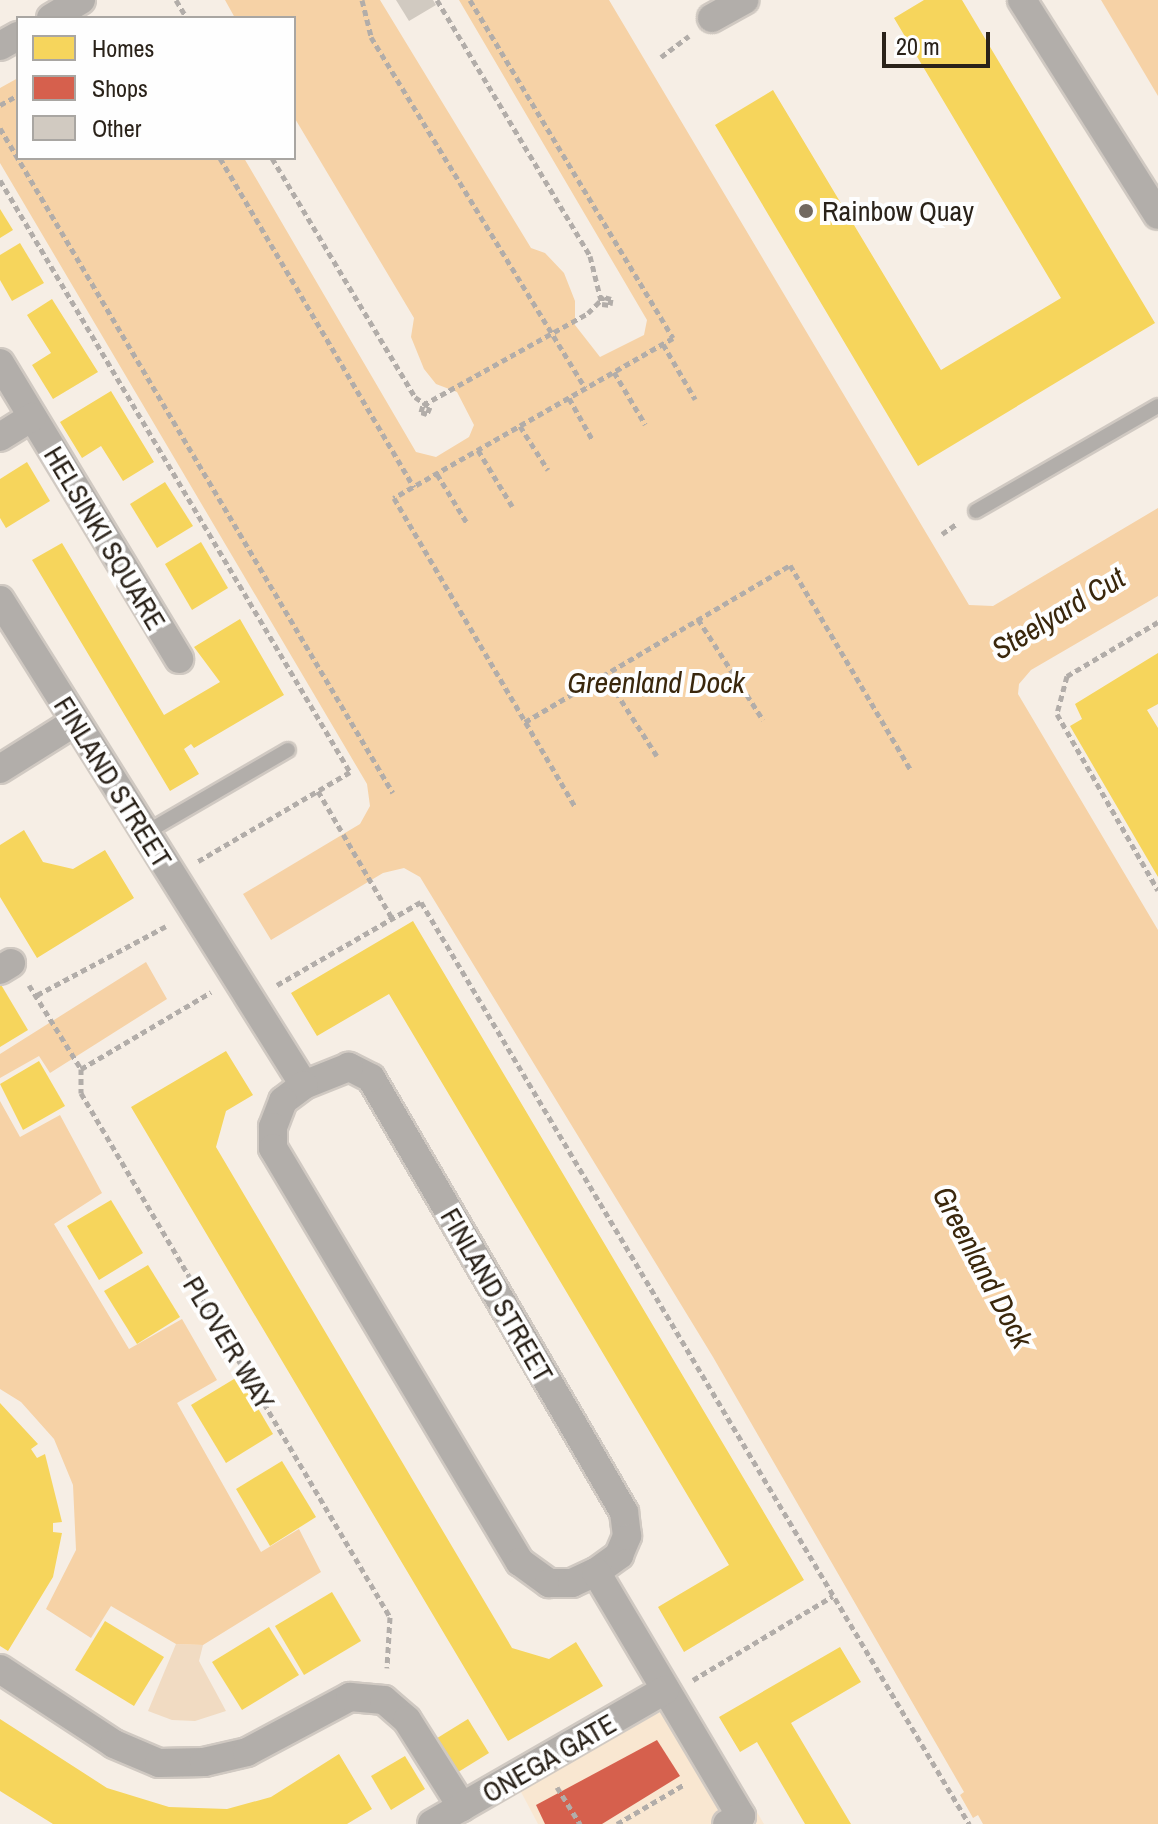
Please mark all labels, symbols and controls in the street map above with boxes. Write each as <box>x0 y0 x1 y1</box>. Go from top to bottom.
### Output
legend <box>16 16 296 160</box>
scale bar <box>886 16 994 66</box>
text: 20 m <box>896 30 940 62</box>
text: Homes <box>92 32 154 64</box>
text: Shops <box>92 72 148 104</box>
text: Other <box>92 112 141 144</box>
place label: Rainbow Quay <box>822 194 974 228</box>
marker: Rainbow Quay <box>797 202 815 220</box>
street label: HELSINKI SQUARE <box>37 440 173 636</box>
water label: Steelyard Cut <box>985 559 1131 667</box>
water label: Greenland Dock <box>567 664 745 700</box>
street label: FINLAND STREET <box>47 690 179 874</box>
water label: Greenland Dock <box>925 1180 1041 1354</box>
street label: FINLAND STREET <box>434 1202 560 1388</box>
street label: PLOVER WAY <box>176 1270 282 1416</box>
street label: ONEGA GATE <box>476 1706 622 1810</box>

